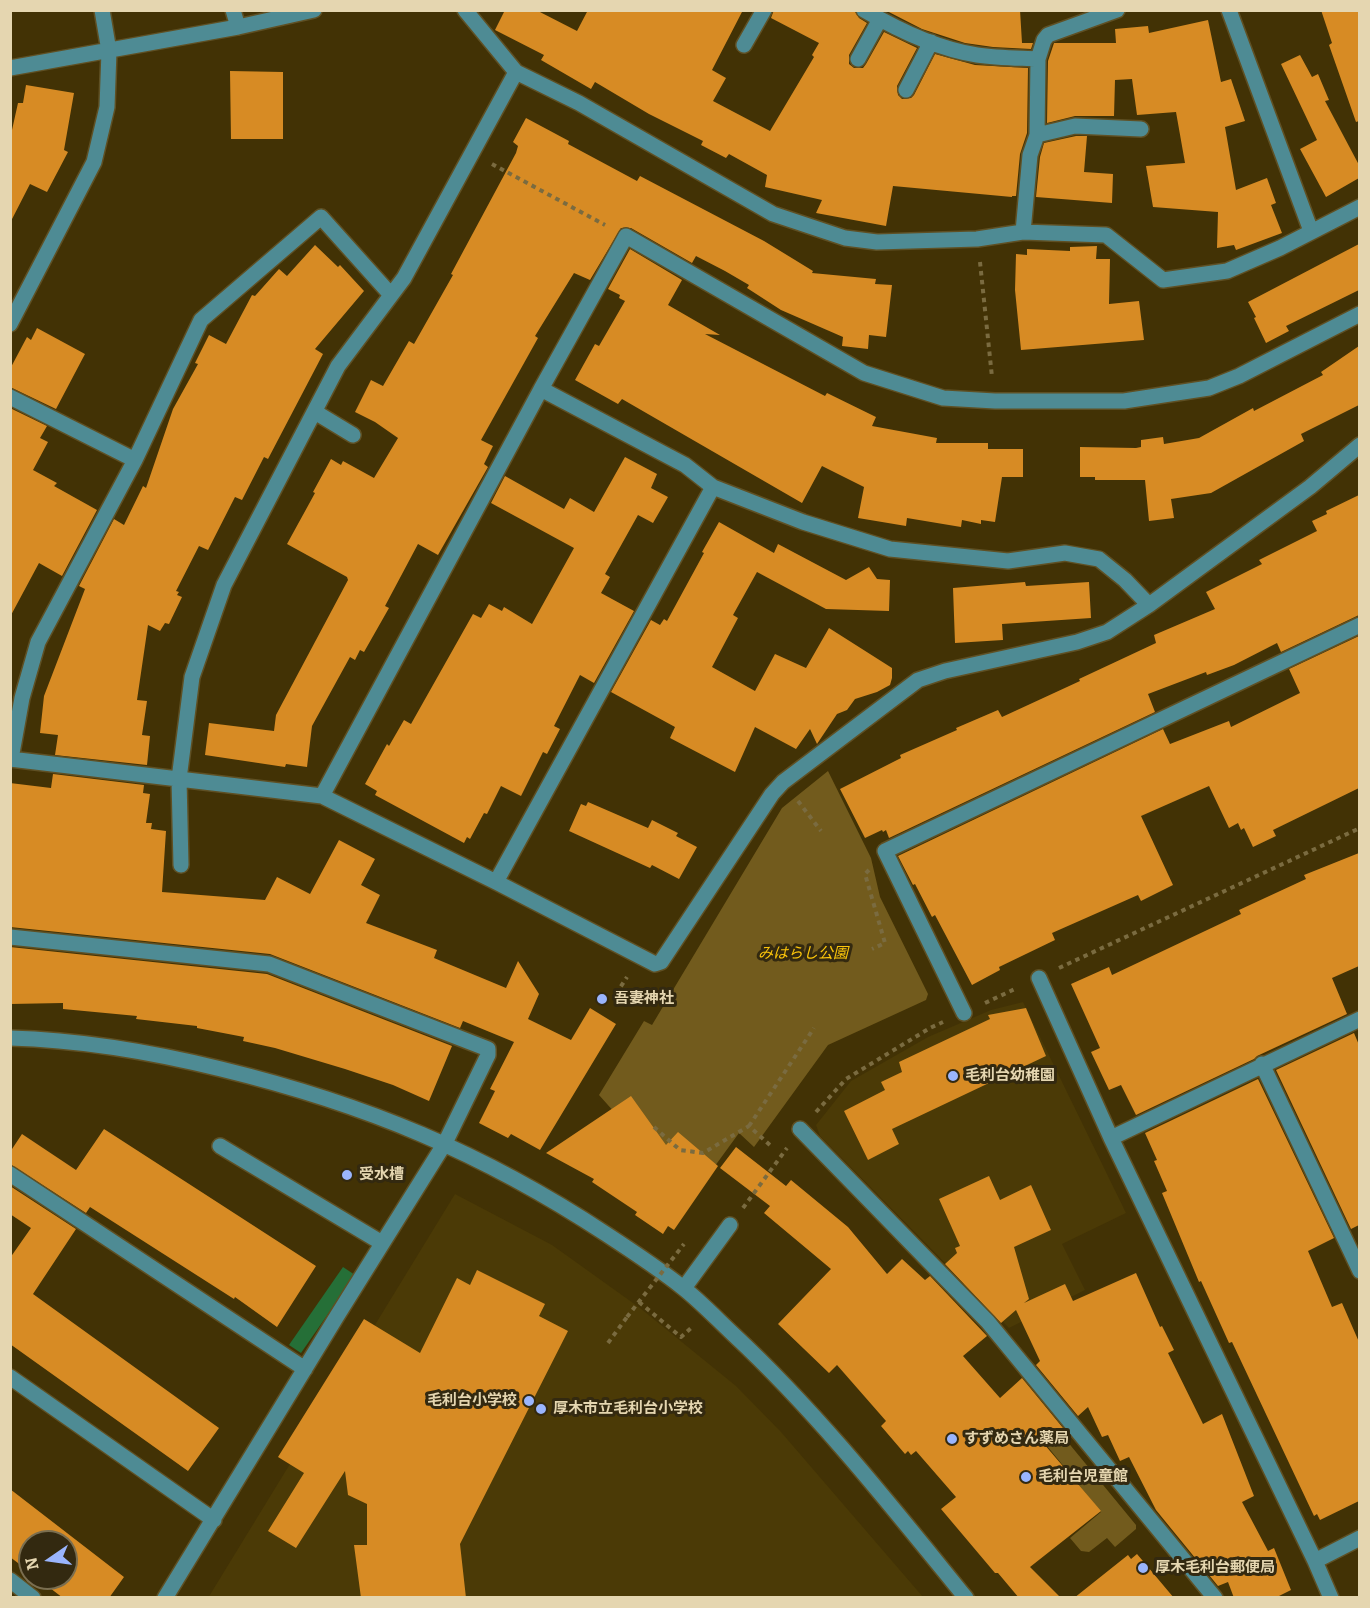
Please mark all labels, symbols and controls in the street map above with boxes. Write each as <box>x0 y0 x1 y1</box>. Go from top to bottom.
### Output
park label: みはらし公園 <box>758 945 848 963</box>
place label: 吾妻神社 <box>614 990 674 1008</box>
marker: 吾妻神社 <box>595 992 609 1006</box>
place label: 毛利台幼稚園 <box>965 1067 1055 1085</box>
marker: 毛利台幼稚園 <box>946 1069 960 1083</box>
place label: 受水槽 <box>359 1166 404 1184</box>
marker: 受水槽 <box>340 1168 354 1182</box>
place label: 毛利台小学校 <box>427 1392 517 1410</box>
marker: 毛利台小学校 <box>522 1394 536 1408</box>
place label: 厚木市立毛利台小学校 <box>553 1400 703 1418</box>
marker: 厚木市立毛利台小学校 <box>534 1402 548 1416</box>
place label: すずめさん薬局 <box>964 1430 1069 1448</box>
marker: すずめさん薬局 <box>945 1432 959 1446</box>
place label: 毛利台児童館 <box>1038 1468 1128 1486</box>
marker: 毛利台児童館 <box>1019 1470 1033 1484</box>
north arrow <box>18 1530 78 1590</box>
text: N <box>21 1556 43 1572</box>
place label: 厚木毛利台郵便局 <box>1155 1559 1275 1577</box>
marker: 厚木毛利台郵便局 <box>1136 1561 1150 1575</box>

